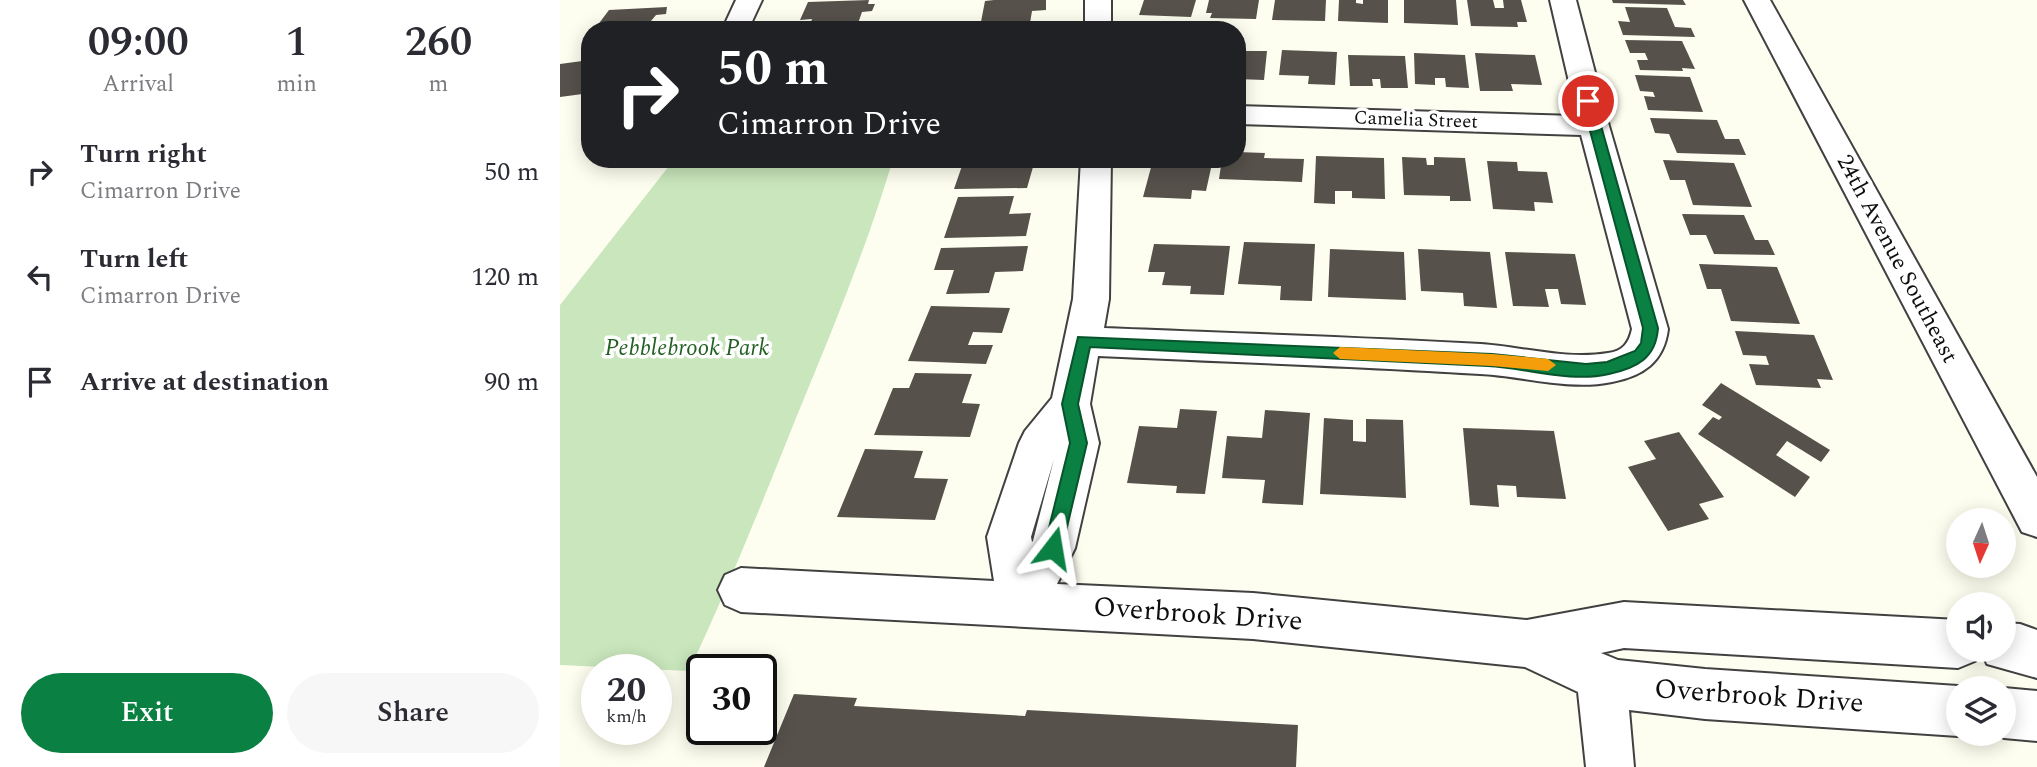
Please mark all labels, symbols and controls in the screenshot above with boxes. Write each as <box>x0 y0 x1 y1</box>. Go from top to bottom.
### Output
text: 09:00 <box>88 11 189 74</box>
text: 1 <box>285 11 308 74</box>
text: 260 <box>405 11 472 74</box>
text: 50 m <box>717 32 828 107</box>
icon: right <box>602 49 693 140</box>
text: Arrival <box>102 67 174 102</box>
text: min <box>277 67 317 102</box>
text: m <box>429 67 448 102</box>
pin <box>1558 71 1618 131</box>
icon: arrive <box>1569 82 1607 120</box>
text: Cimarron Drive <box>717 100 941 149</box>
street label: Camelia Street <box>1354 103 1479 137</box>
text: Turn right <box>80 134 207 174</box>
street label: 24th Avenue Southeast <box>1827 148 1967 370</box>
text: 50 m <box>484 152 539 192</box>
icon: right <box>21 153 59 191</box>
text: Cimarron Drive <box>80 174 241 209</box>
text: Turn left <box>80 239 188 279</box>
text: 120 m <box>471 257 539 297</box>
icon: left <box>21 258 59 296</box>
text: Cimarron Drive <box>80 279 241 314</box>
park label: Pebblebrook Park <box>605 331 769 366</box>
text: Arrive at destination <box>80 362 329 402</box>
text: 90 m <box>484 362 539 402</box>
icon: arrive <box>21 363 59 401</box>
north arrow <box>1946 508 2016 578</box>
map controls <box>1946 508 2016 746</box>
position arrow <box>1016 511 1090 585</box>
street label: Overbrook Drive <box>1092 585 1304 643</box>
button: sound <box>1946 592 2016 662</box>
speed limit sign: 30 <box>686 654 777 745</box>
text: 20 <box>607 664 646 717</box>
street label: Overbrook Drive <box>1653 667 1865 725</box>
button: Exit <box>21 673 273 753</box>
button: Share <box>287 673 539 753</box>
button: layers <box>1946 676 2016 746</box>
text: km/h <box>606 703 647 730</box>

